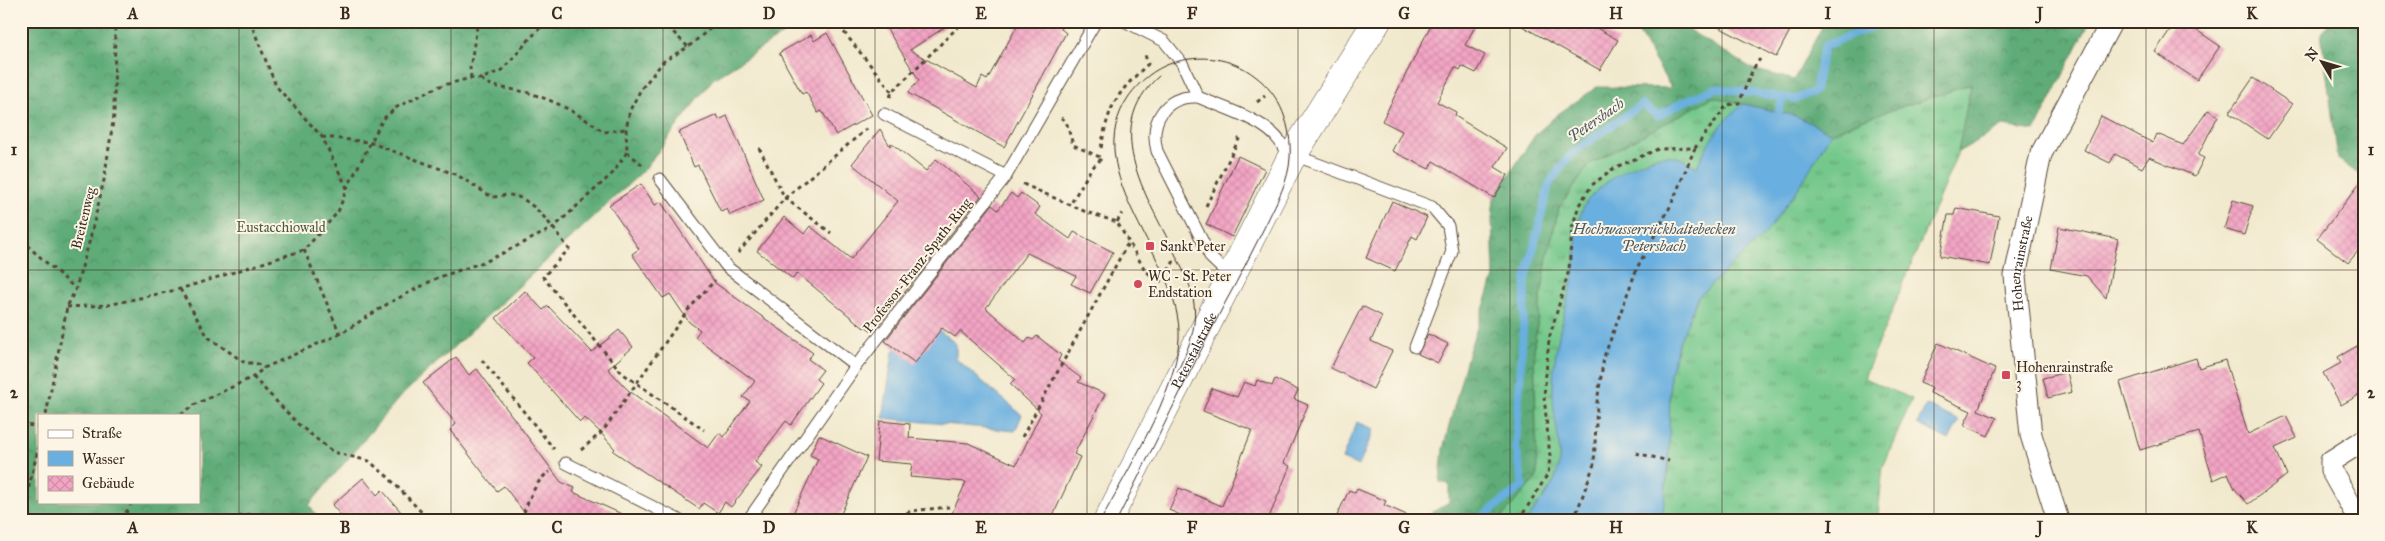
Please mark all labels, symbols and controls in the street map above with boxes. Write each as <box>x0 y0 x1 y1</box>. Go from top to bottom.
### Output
text: A <box>127 4 139 23</box>
text: B <box>340 4 350 23</box>
text: C <box>552 4 563 23</box>
text: D <box>763 4 776 23</box>
text: E <box>975 4 987 23</box>
text: F <box>1187 4 1198 23</box>
text: G <box>1398 4 1410 23</box>
text: H <box>1609 4 1623 23</box>
text: I <box>1825 4 1832 23</box>
text: J <box>2035 4 2044 24</box>
text: K <box>2246 4 2258 23</box>
north arrow <box>2298 38 2348 88</box>
text: N <box>2302 44 2323 64</box>
water label: Petersbach <box>1564 94 1628 146</box>
text: 1 <box>11 140 18 159</box>
text: 1 <box>2368 140 2375 159</box>
street label: Breitenweg <box>68 185 100 251</box>
street label: Professor-Franz-Spath-Ring <box>860 194 975 336</box>
street label: Hohenrainstraße <box>2007 214 2037 312</box>
park label: Eustacchiowald <box>236 219 326 236</box>
water label: Hochwasserrückhaltebecken Petersbach <box>1571 220 1736 255</box>
place label: Sankt Peter <box>1160 238 1226 255</box>
marker: Sankt Peter <box>1144 240 1156 252</box>
place label: WC - St. Peter Endstation <box>1148 268 1232 301</box>
marker: WC - St. Peter Endstation <box>1132 278 1144 290</box>
street label: Peterstalstraße <box>1168 309 1221 392</box>
place label: Hohenrainstraße 3 <box>2016 359 2113 392</box>
marker: Hohenrainstraße 3 <box>2000 369 2012 381</box>
text: 2 <box>10 383 19 402</box>
text: 2 <box>2367 383 2376 402</box>
legend <box>38 414 200 504</box>
text: Straße <box>82 424 122 442</box>
text: Wasser <box>82 450 125 468</box>
text: Gebäude <box>82 474 135 492</box>
text: A <box>127 518 139 537</box>
text: B <box>340 518 350 537</box>
text: C <box>552 518 563 537</box>
text: D <box>763 518 776 537</box>
text: E <box>975 518 987 537</box>
text: F <box>1187 518 1198 537</box>
text: G <box>1398 518 1410 537</box>
text: H <box>1609 518 1623 537</box>
text: I <box>1825 518 1832 537</box>
text: J <box>2035 518 2044 538</box>
text: K <box>2246 518 2258 537</box>

